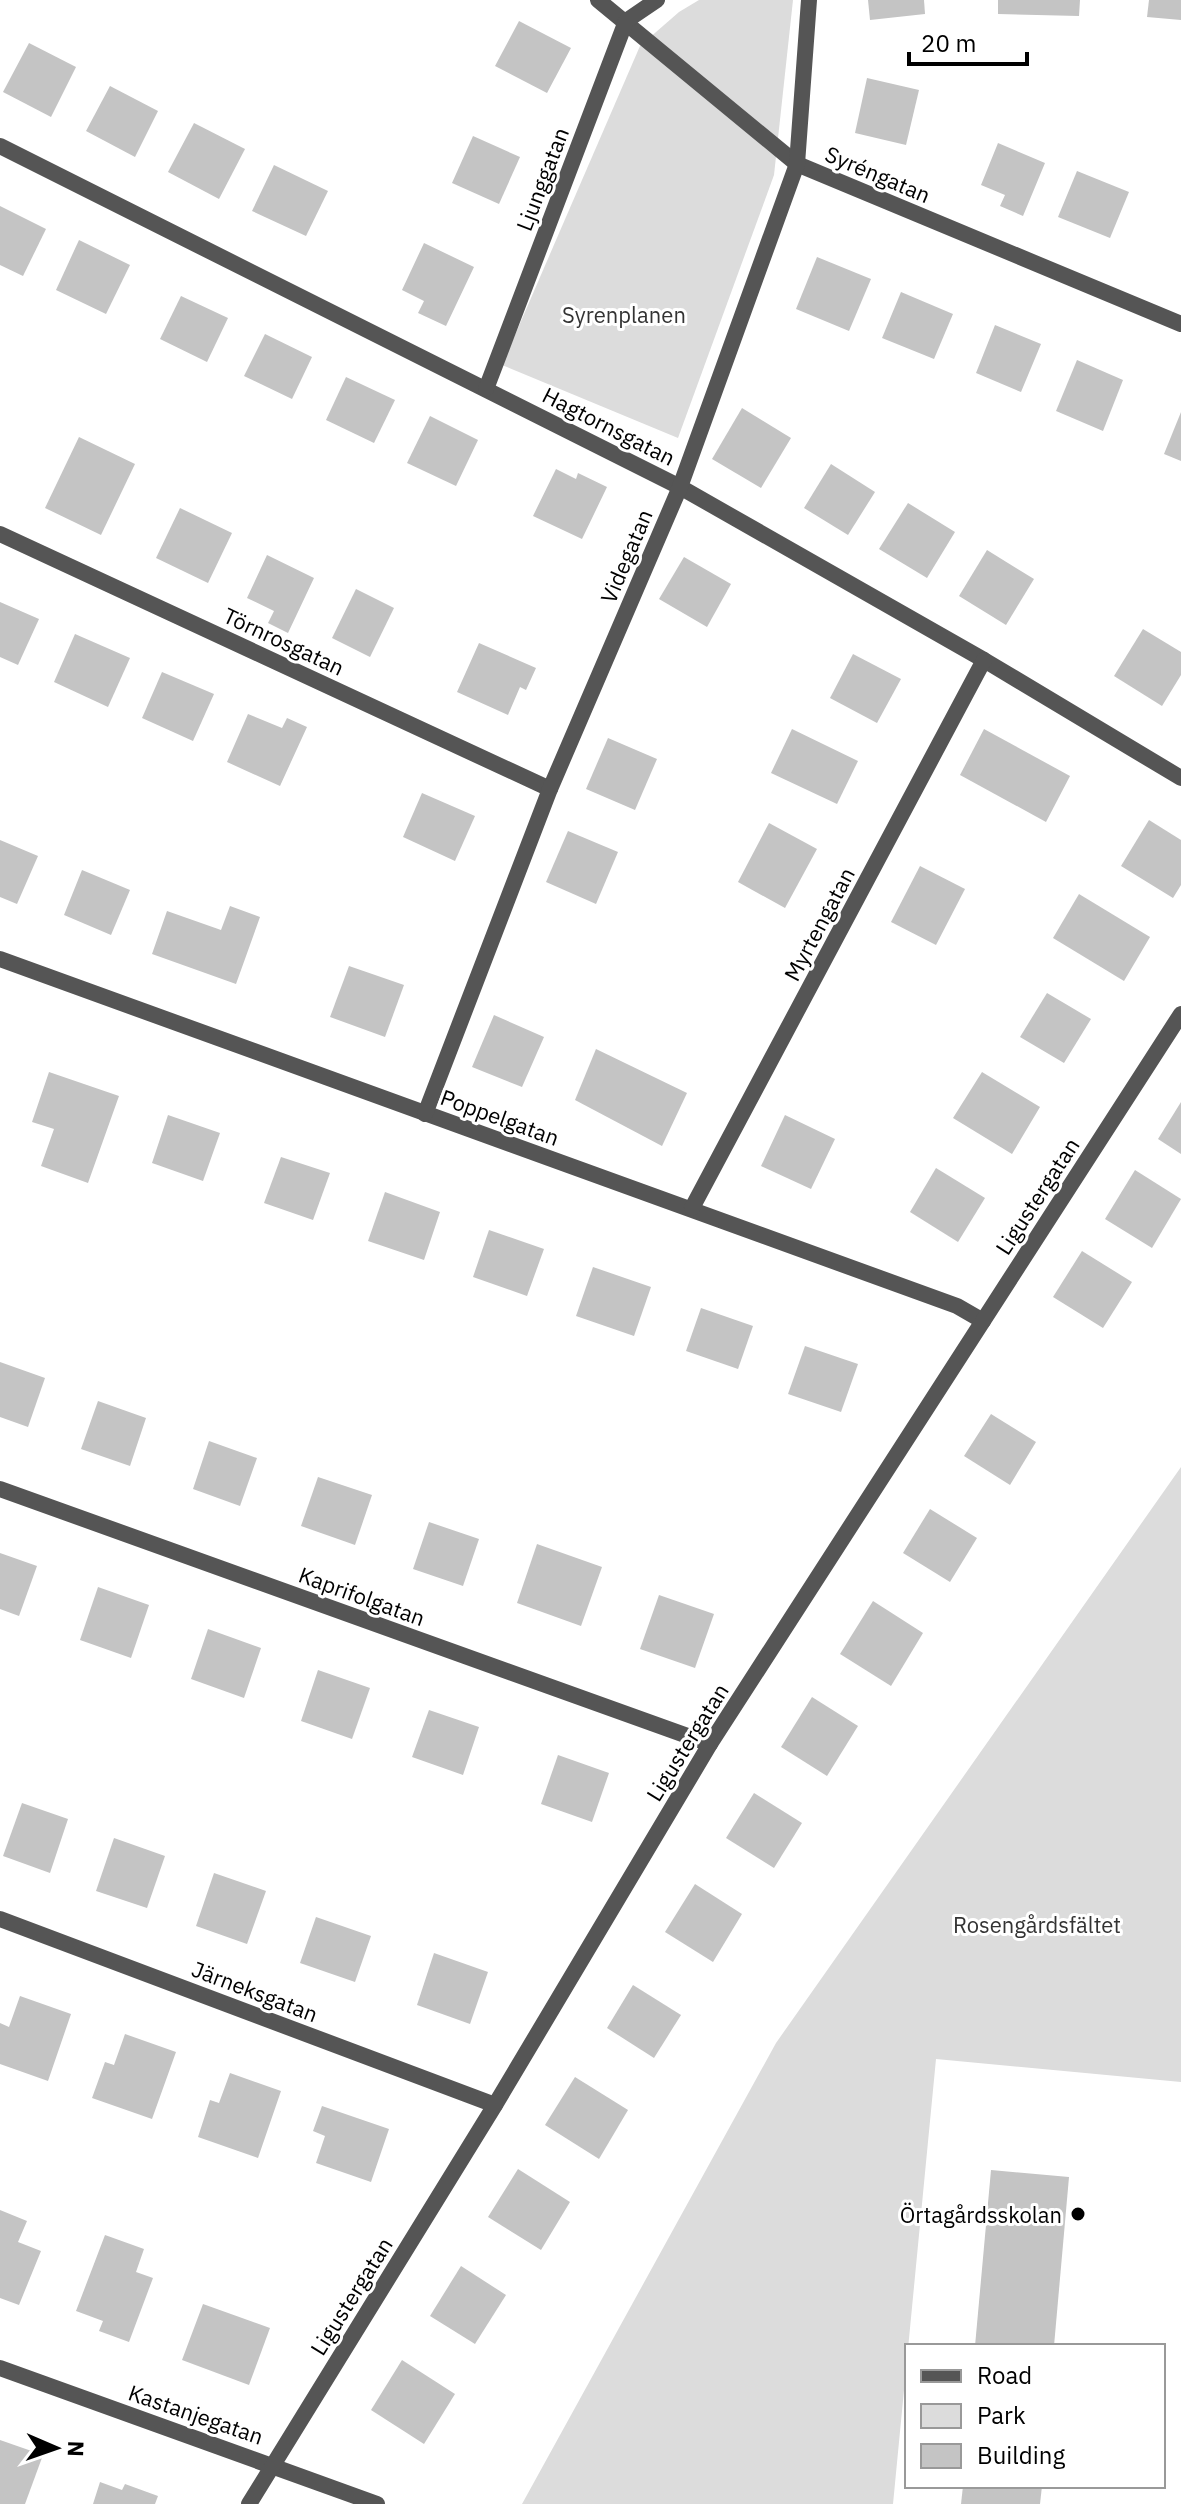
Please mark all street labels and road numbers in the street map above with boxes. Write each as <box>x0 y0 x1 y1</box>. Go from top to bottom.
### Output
street label: Ljunggatan <box>509 123 575 235</box>
street label: Syréngatan <box>821 139 935 209</box>
street label: Hagtornsgatan <box>538 380 680 472</box>
street label: Videgatan <box>593 505 659 607</box>
street label: Törnrosgatan <box>219 600 349 682</box>
street label: Myrtengatan <box>777 862 861 986</box>
street label: Poppelgatan <box>437 1082 563 1152</box>
street label: Ligustergatan <box>988 1132 1086 1260</box>
street label: Kaprifolgatan <box>295 1560 429 1632</box>
street label: Ligustergatan <box>639 1678 735 1806</box>
street label: Järneksgatan <box>188 1954 322 2028</box>
street label: Ligustergatan <box>303 2232 399 2360</box>
street label: Kastanjegatan <box>125 2377 267 2451</box>

